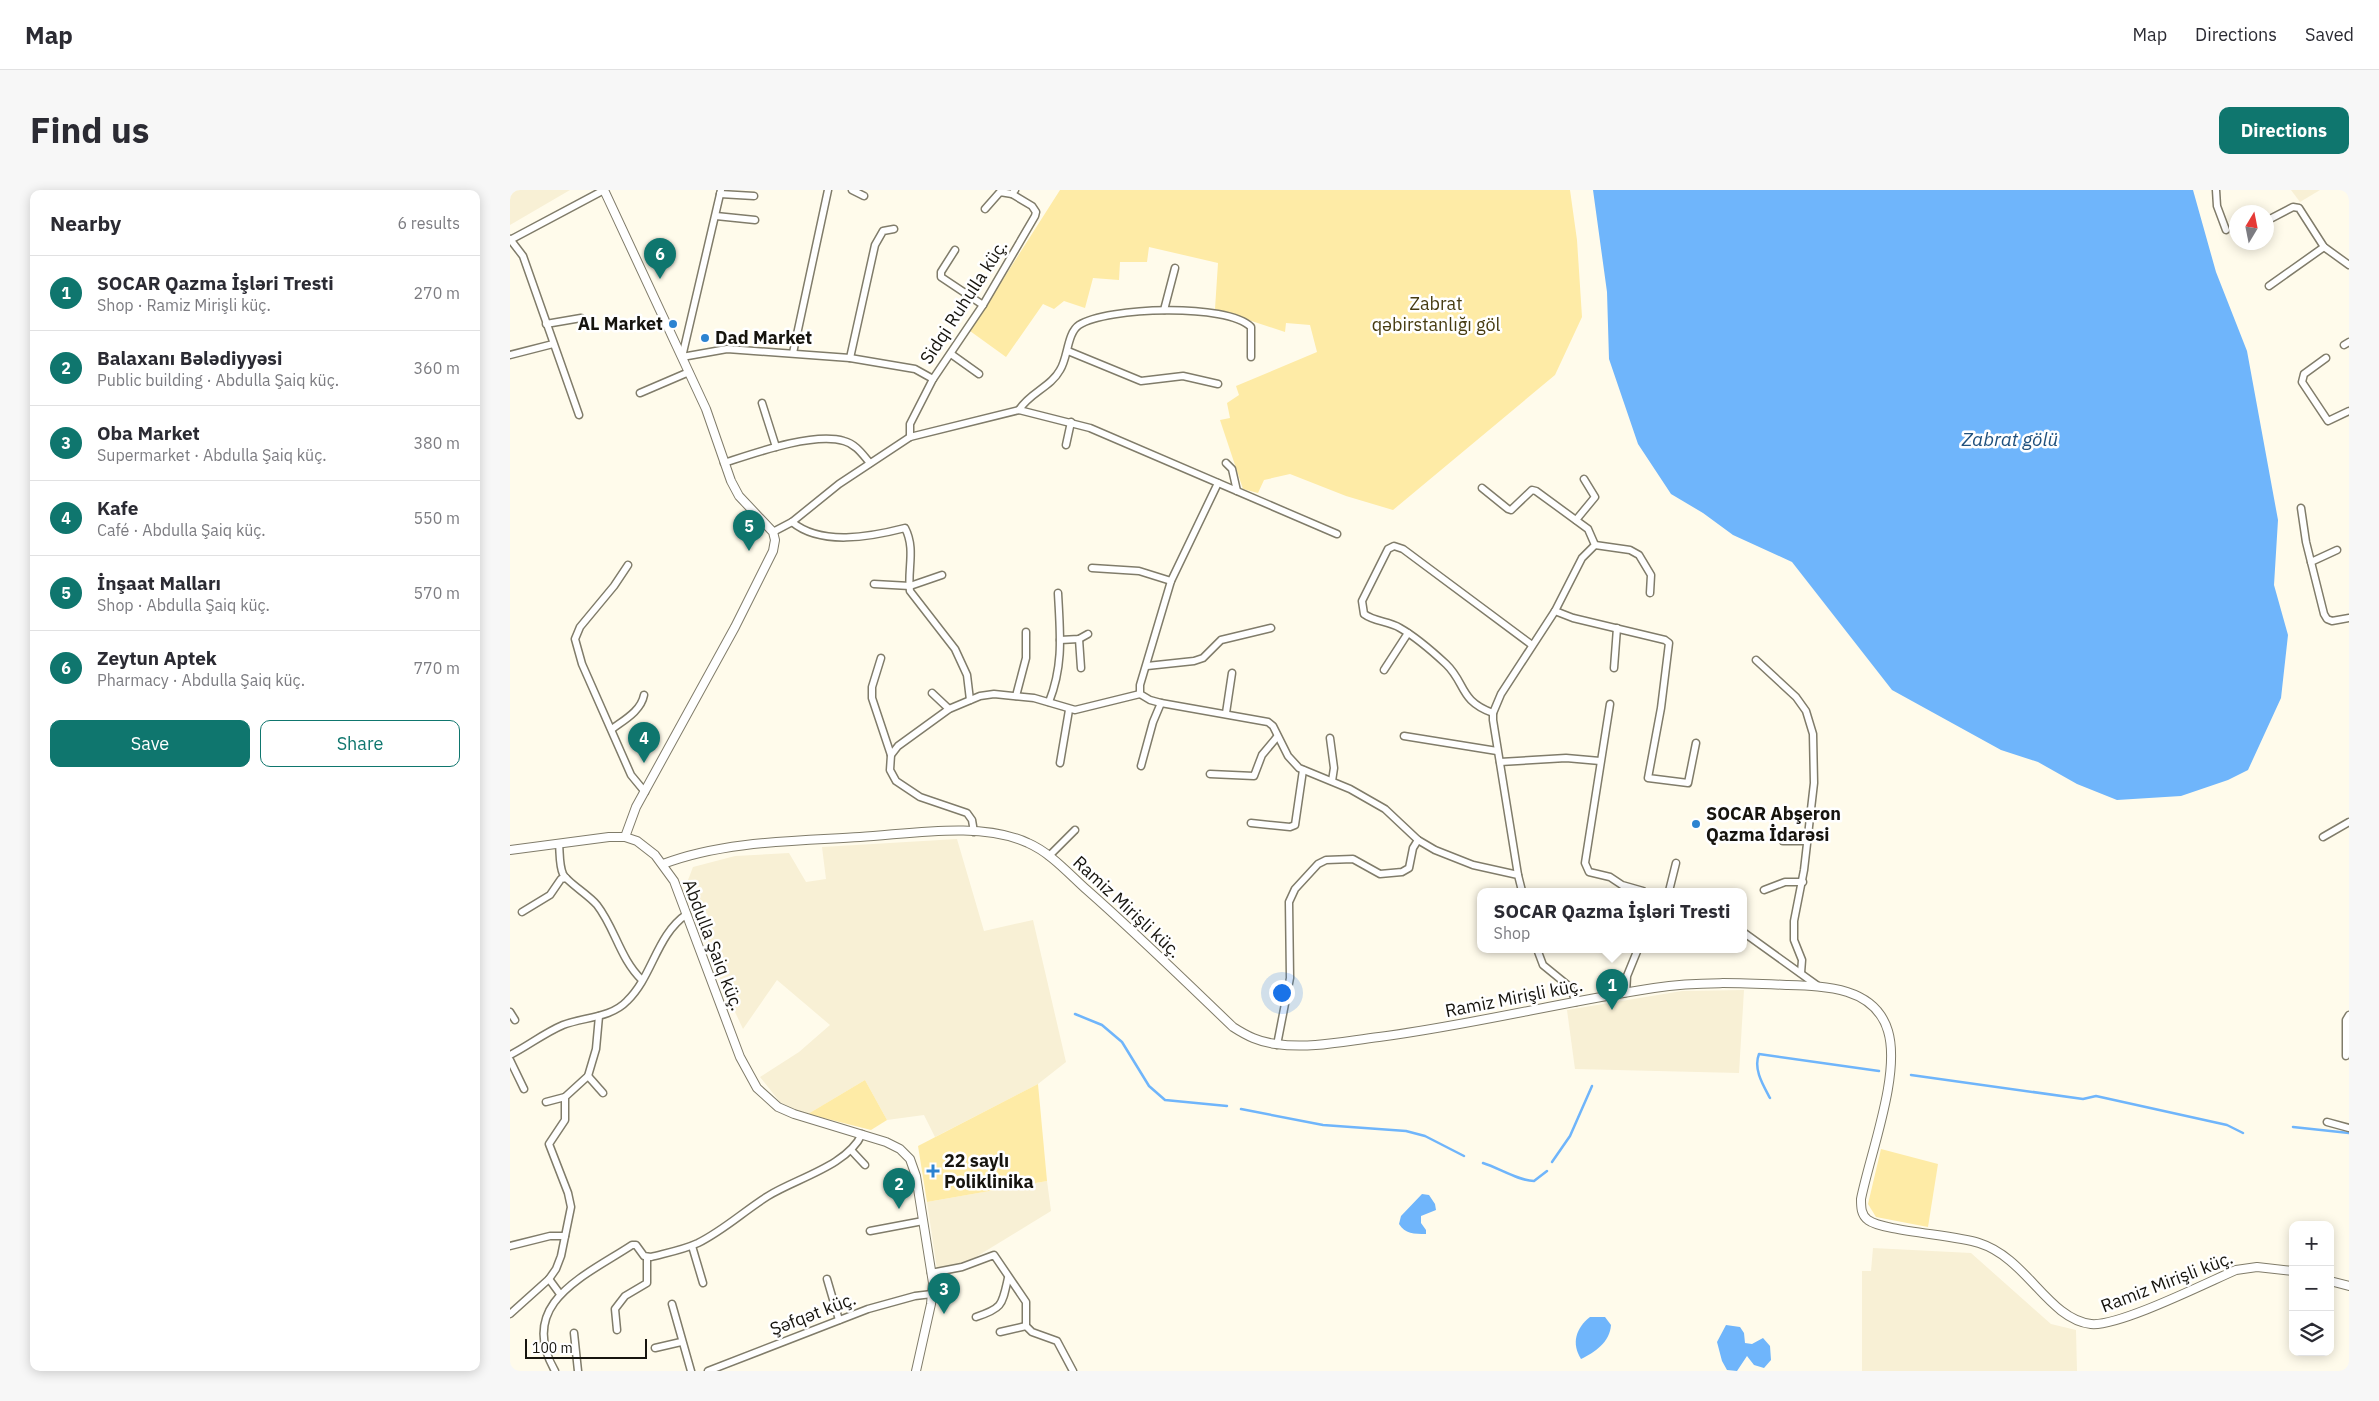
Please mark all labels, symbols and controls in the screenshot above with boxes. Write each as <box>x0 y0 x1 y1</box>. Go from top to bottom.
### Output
text: Map <box>25 19 73 51</box>
text: Map <box>2132 23 2167 46</box>
text: Directions <box>2195 23 2277 46</box>
text: Saved <box>2305 23 2354 46</box>
text: Find us <box>30 107 149 153</box>
button: Directions <box>2219 107 2349 154</box>
north arrow <box>2229 205 2274 250</box>
text: Nearby <box>50 209 121 237</box>
text: 6 results <box>397 213 460 233</box>
street label: Sidqi Ruhulla küç. <box>915 235 1012 368</box>
pin: 6 <box>644 238 676 279</box>
text: SOCAR Qazma İşləri Tresti <box>97 271 334 295</box>
text: 1 <box>61 283 71 303</box>
text: 270 m <box>413 283 460 303</box>
park label: Zabrat qəbirstanlığı göl <box>1372 292 1500 336</box>
text: Shop · Ramiz Mirişli küç. <box>97 295 271 315</box>
place label: AL Market <box>578 312 663 335</box>
marker: AL Market <box>667 318 679 330</box>
place label: Dad Market <box>715 326 812 349</box>
marker: Dad Market <box>699 332 711 344</box>
text: Balaxanı Bələdiyyəsi <box>97 346 282 370</box>
text: 2 <box>61 358 71 378</box>
text: 360 m <box>413 358 460 378</box>
text: Public building · Abdulla Şaiq küç. <box>97 370 339 390</box>
text: Oba Market <box>97 421 200 445</box>
water label: Zabrat gölü <box>1961 427 2058 451</box>
text: 3 <box>61 433 71 453</box>
text: 380 m <box>413 433 460 453</box>
text: Supermarket · Abdulla Şaiq küç. <box>97 445 327 465</box>
text: Kafe <box>97 496 138 520</box>
text: 4 <box>61 508 71 528</box>
text: 550 m <box>413 508 460 528</box>
pin: 5 <box>733 510 765 551</box>
text: Café · Abdulla Şaiq küç. <box>97 520 266 540</box>
text: İnşaat Malları <box>97 571 221 595</box>
text: 5 <box>61 583 71 603</box>
text: 570 m <box>413 583 460 603</box>
text: Shop · Abdulla Şaiq küç. <box>97 595 270 615</box>
text: Zeytun Aptek <box>97 646 217 670</box>
text: 6 <box>61 658 71 678</box>
text: 770 m <box>413 658 460 678</box>
text: Pharmacy · Abdulla Şaiq küç. <box>97 670 305 690</box>
button: Save <box>50 720 250 767</box>
button: Share <box>260 720 460 767</box>
pin: 4 <box>628 722 660 763</box>
place label: SOCAR Abşeron Qazma İdarəsi <box>1706 802 1841 846</box>
marker: SOCAR Abşeron Qazma İdarəsi <box>1690 818 1702 830</box>
street label: Ramiz Mirişli küç. <box>1068 851 1186 963</box>
street label: Abdulla Şaiq küç. <box>678 876 749 1014</box>
popup <box>1477 888 1747 953</box>
text: SOCAR Qazma İşləri Tresti <box>1494 899 1730 923</box>
text: Shop <box>1494 923 1530 943</box>
pin: 1 <box>1596 969 1628 1010</box>
street label: Ramiz Mirişli küç. <box>1443 973 1585 1022</box>
your location <box>1269 980 1295 1006</box>
place label: 22 saylı Poliklinika <box>944 1149 1034 1193</box>
marker: 22 saylı Poliklinika <box>926 1164 940 1178</box>
pin: 2 <box>883 1168 915 1209</box>
map controls <box>2289 1221 2334 1356</box>
button: + <box>2289 1221 2334 1266</box>
street label: Ramiz Mirişli küç. <box>2097 1246 2236 1317</box>
button: − <box>2289 1266 2334 1311</box>
pin: 3 <box>928 1273 960 1314</box>
street label: Şəfqət küç. <box>767 1287 859 1340</box>
button: layers <box>2289 1311 2334 1356</box>
scale bar <box>525 1336 648 1359</box>
text: 100 m <box>532 1339 573 1357</box>

